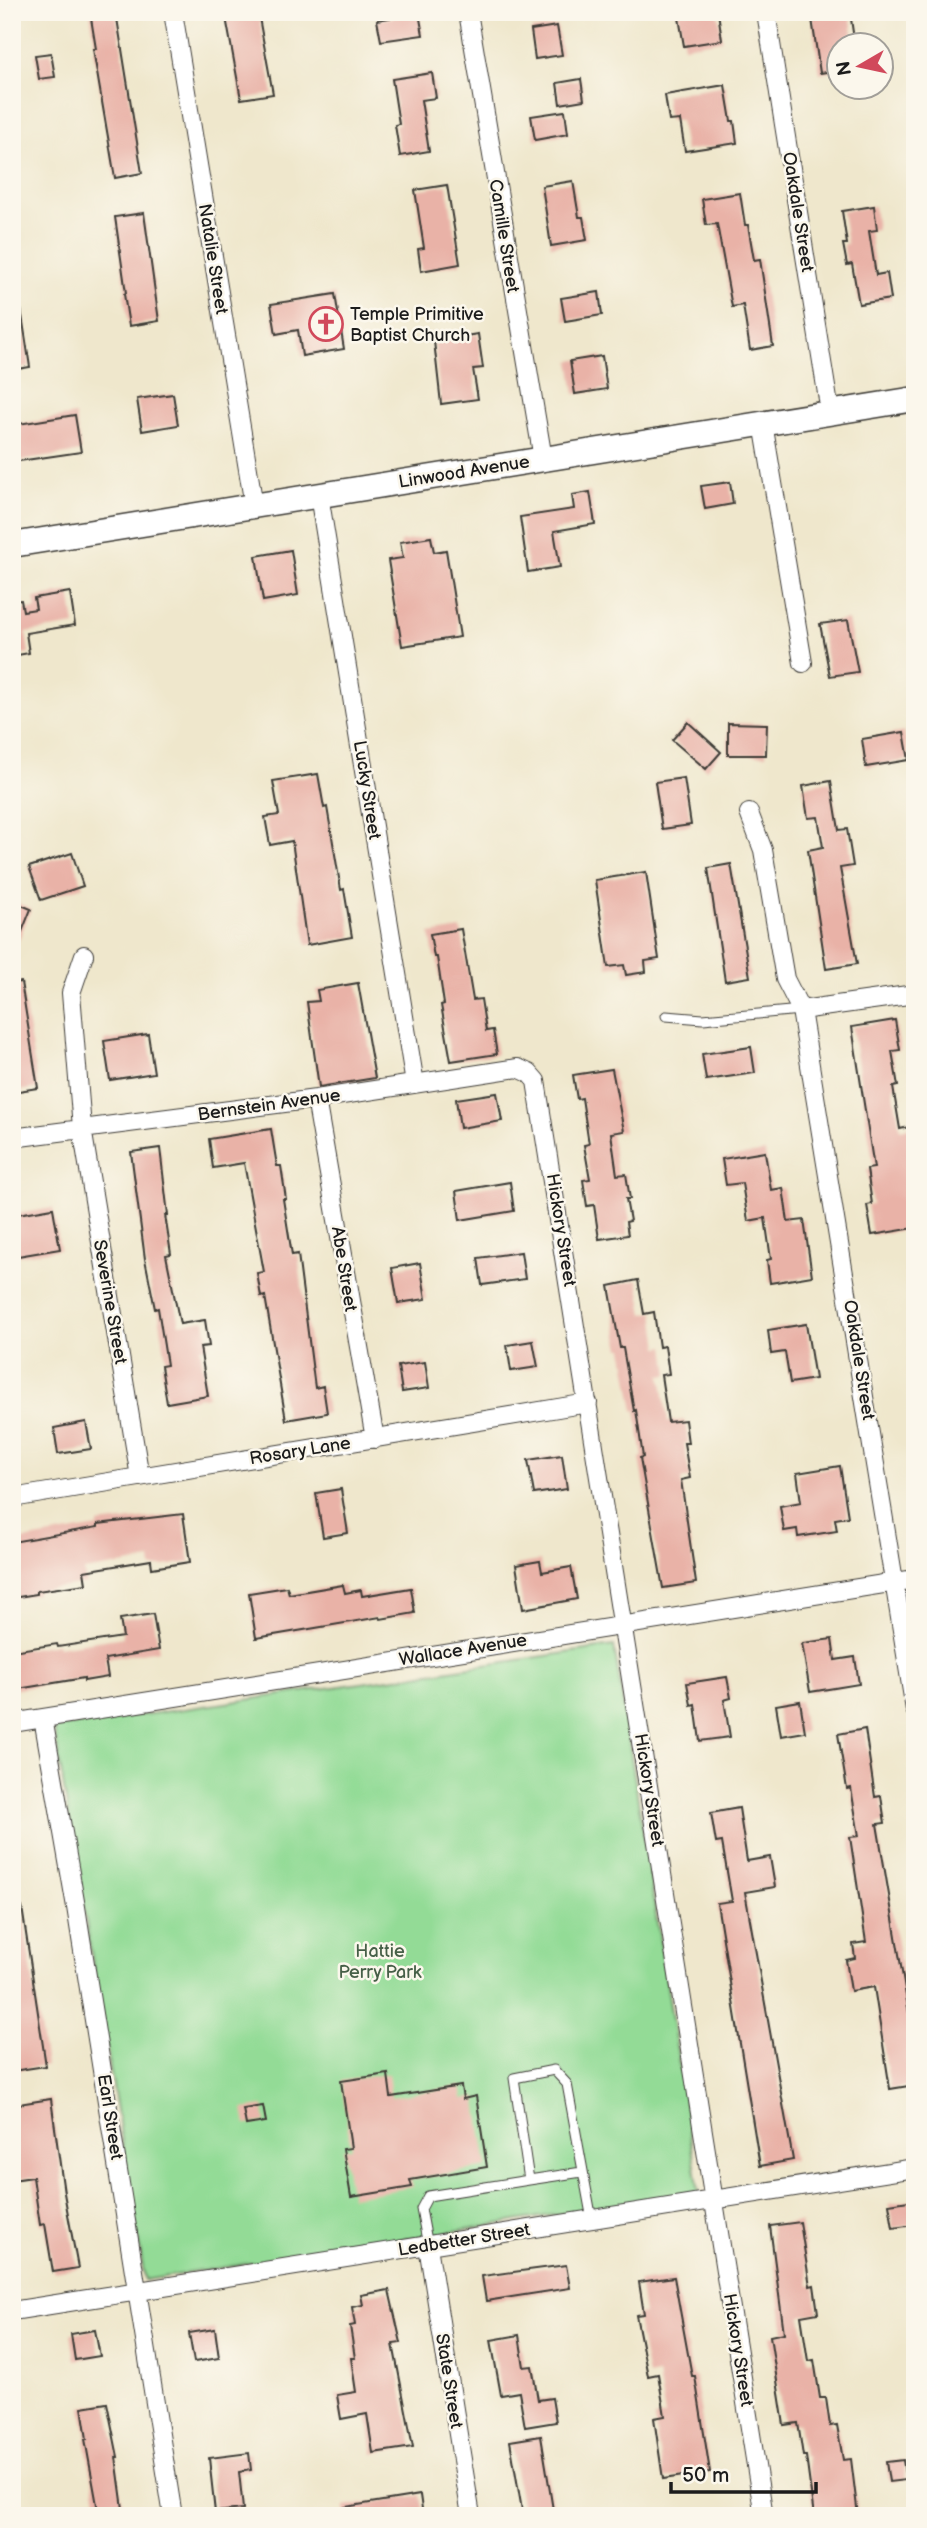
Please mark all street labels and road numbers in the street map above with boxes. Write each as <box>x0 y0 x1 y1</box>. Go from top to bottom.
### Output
street label: Oakdale Street <box>778 151 818 274</box>
street label: Camille Street <box>485 178 523 295</box>
street label: Natalie Street <box>194 202 232 316</box>
street label: Linwood Avenue <box>397 451 531 493</box>
street label: Lucky Street <box>349 739 385 842</box>
street label: Bernstein Avenue <box>196 1085 342 1125</box>
street label: Hickory Street <box>542 1172 580 1288</box>
street label: Abe Street <box>327 1225 361 1313</box>
street label: Severine Street <box>89 1238 131 1366</box>
street label: Oakdale Street <box>839 1299 879 1422</box>
street label: Rosary Lane <box>248 1433 352 1469</box>
street label: Wallace Avenue <box>398 1629 529 1670</box>
street label: Hickory Street <box>630 1732 668 1848</box>
street label: Earl Street <box>93 2073 127 2162</box>
street label: Ledbetter Street <box>397 2219 532 2261</box>
street label: Hickory Street <box>719 2292 757 2408</box>
street label: State Street <box>431 2332 467 2430</box>

